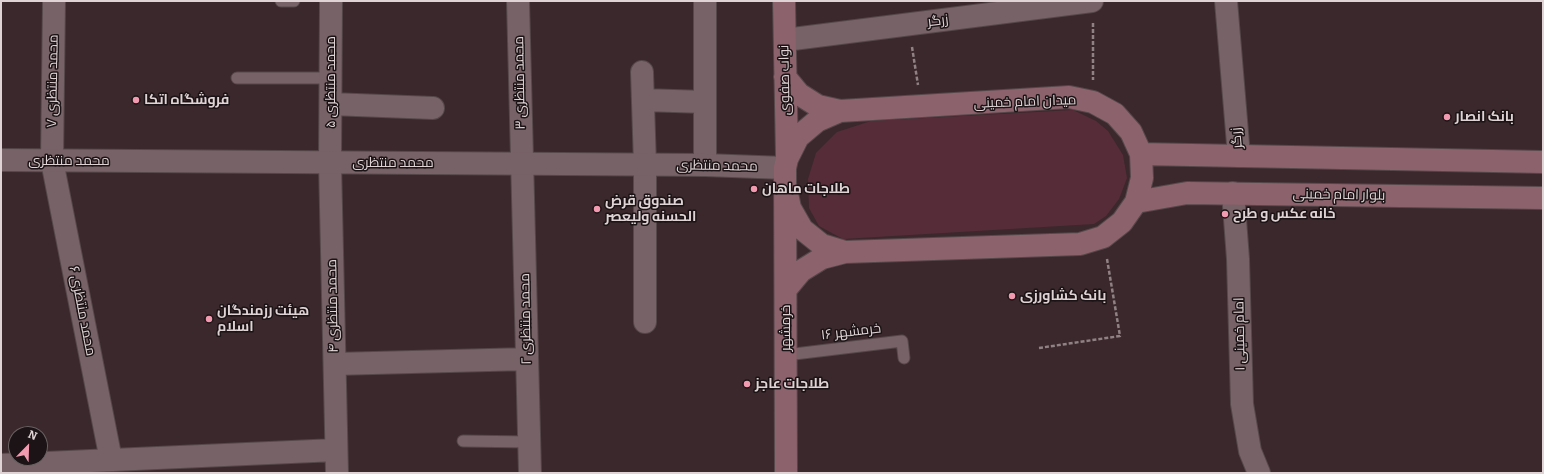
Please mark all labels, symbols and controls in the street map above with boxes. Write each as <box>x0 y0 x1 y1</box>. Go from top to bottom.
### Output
street label: زرگر <box>927 11 949 31</box>
street label: محمد منتظری ۷ <box>44 34 62 128</box>
street label: محمد منتظری ۵ <box>323 36 339 128</box>
street label: محمد منتظری ۳ <box>511 36 529 130</box>
street label: نواب صفوی <box>776 45 794 115</box>
place label: فروشگاه اتکا <box>144 92 229 108</box>
street label: میدان امام خمینی <box>973 92 1077 112</box>
marker: فروشگاه اتکا <box>131 95 141 105</box>
place label: بانک انصار <box>1455 109 1514 125</box>
marker: بانک انصار <box>1442 112 1452 122</box>
street label: زرگر <box>1228 127 1246 149</box>
street label: محمد منتظری <box>28 153 110 169</box>
street label: محمد منتظری <box>352 155 434 171</box>
street label: محمد منتظری <box>676 157 758 175</box>
place label: طلاجات ماهان <box>762 181 850 197</box>
marker: طلاجات ماهان <box>749 184 759 194</box>
street label: بلوار امام خمینی <box>1293 186 1385 204</box>
place label: صندوق قرض الحسنه ولیعصر <box>605 193 696 226</box>
marker: صندوق قرض الحسنه ولیعصر <box>592 204 602 214</box>
place label: خانه عکس و طرح <box>1233 206 1336 222</box>
marker: خانه عکس و طرح <box>1220 209 1230 219</box>
street label: محمد منتظری ۴ <box>324 259 342 353</box>
street label: محمد منتظری ۶ <box>65 265 99 357</box>
street label: محمد منتظری ۲ <box>517 273 535 365</box>
place label: بانک کشاورزی <box>1020 288 1106 304</box>
marker: بانک کشاورزی <box>1007 291 1017 301</box>
street label: امام خمینی ۱ <box>1231 297 1249 371</box>
place label: هیئت رزمندگان اسلام <box>217 303 309 336</box>
street label: خرمشهر <box>778 305 794 351</box>
marker: هیئت رزمندگان اسلام <box>204 314 214 324</box>
street label: خرمشهر ۱۶ <box>820 320 882 344</box>
place label: طلاجات عاجز <box>755 376 829 392</box>
marker: طلاجات عاجز <box>742 379 752 389</box>
north arrow <box>8 426 48 466</box>
text: N <box>26 428 39 443</box>

